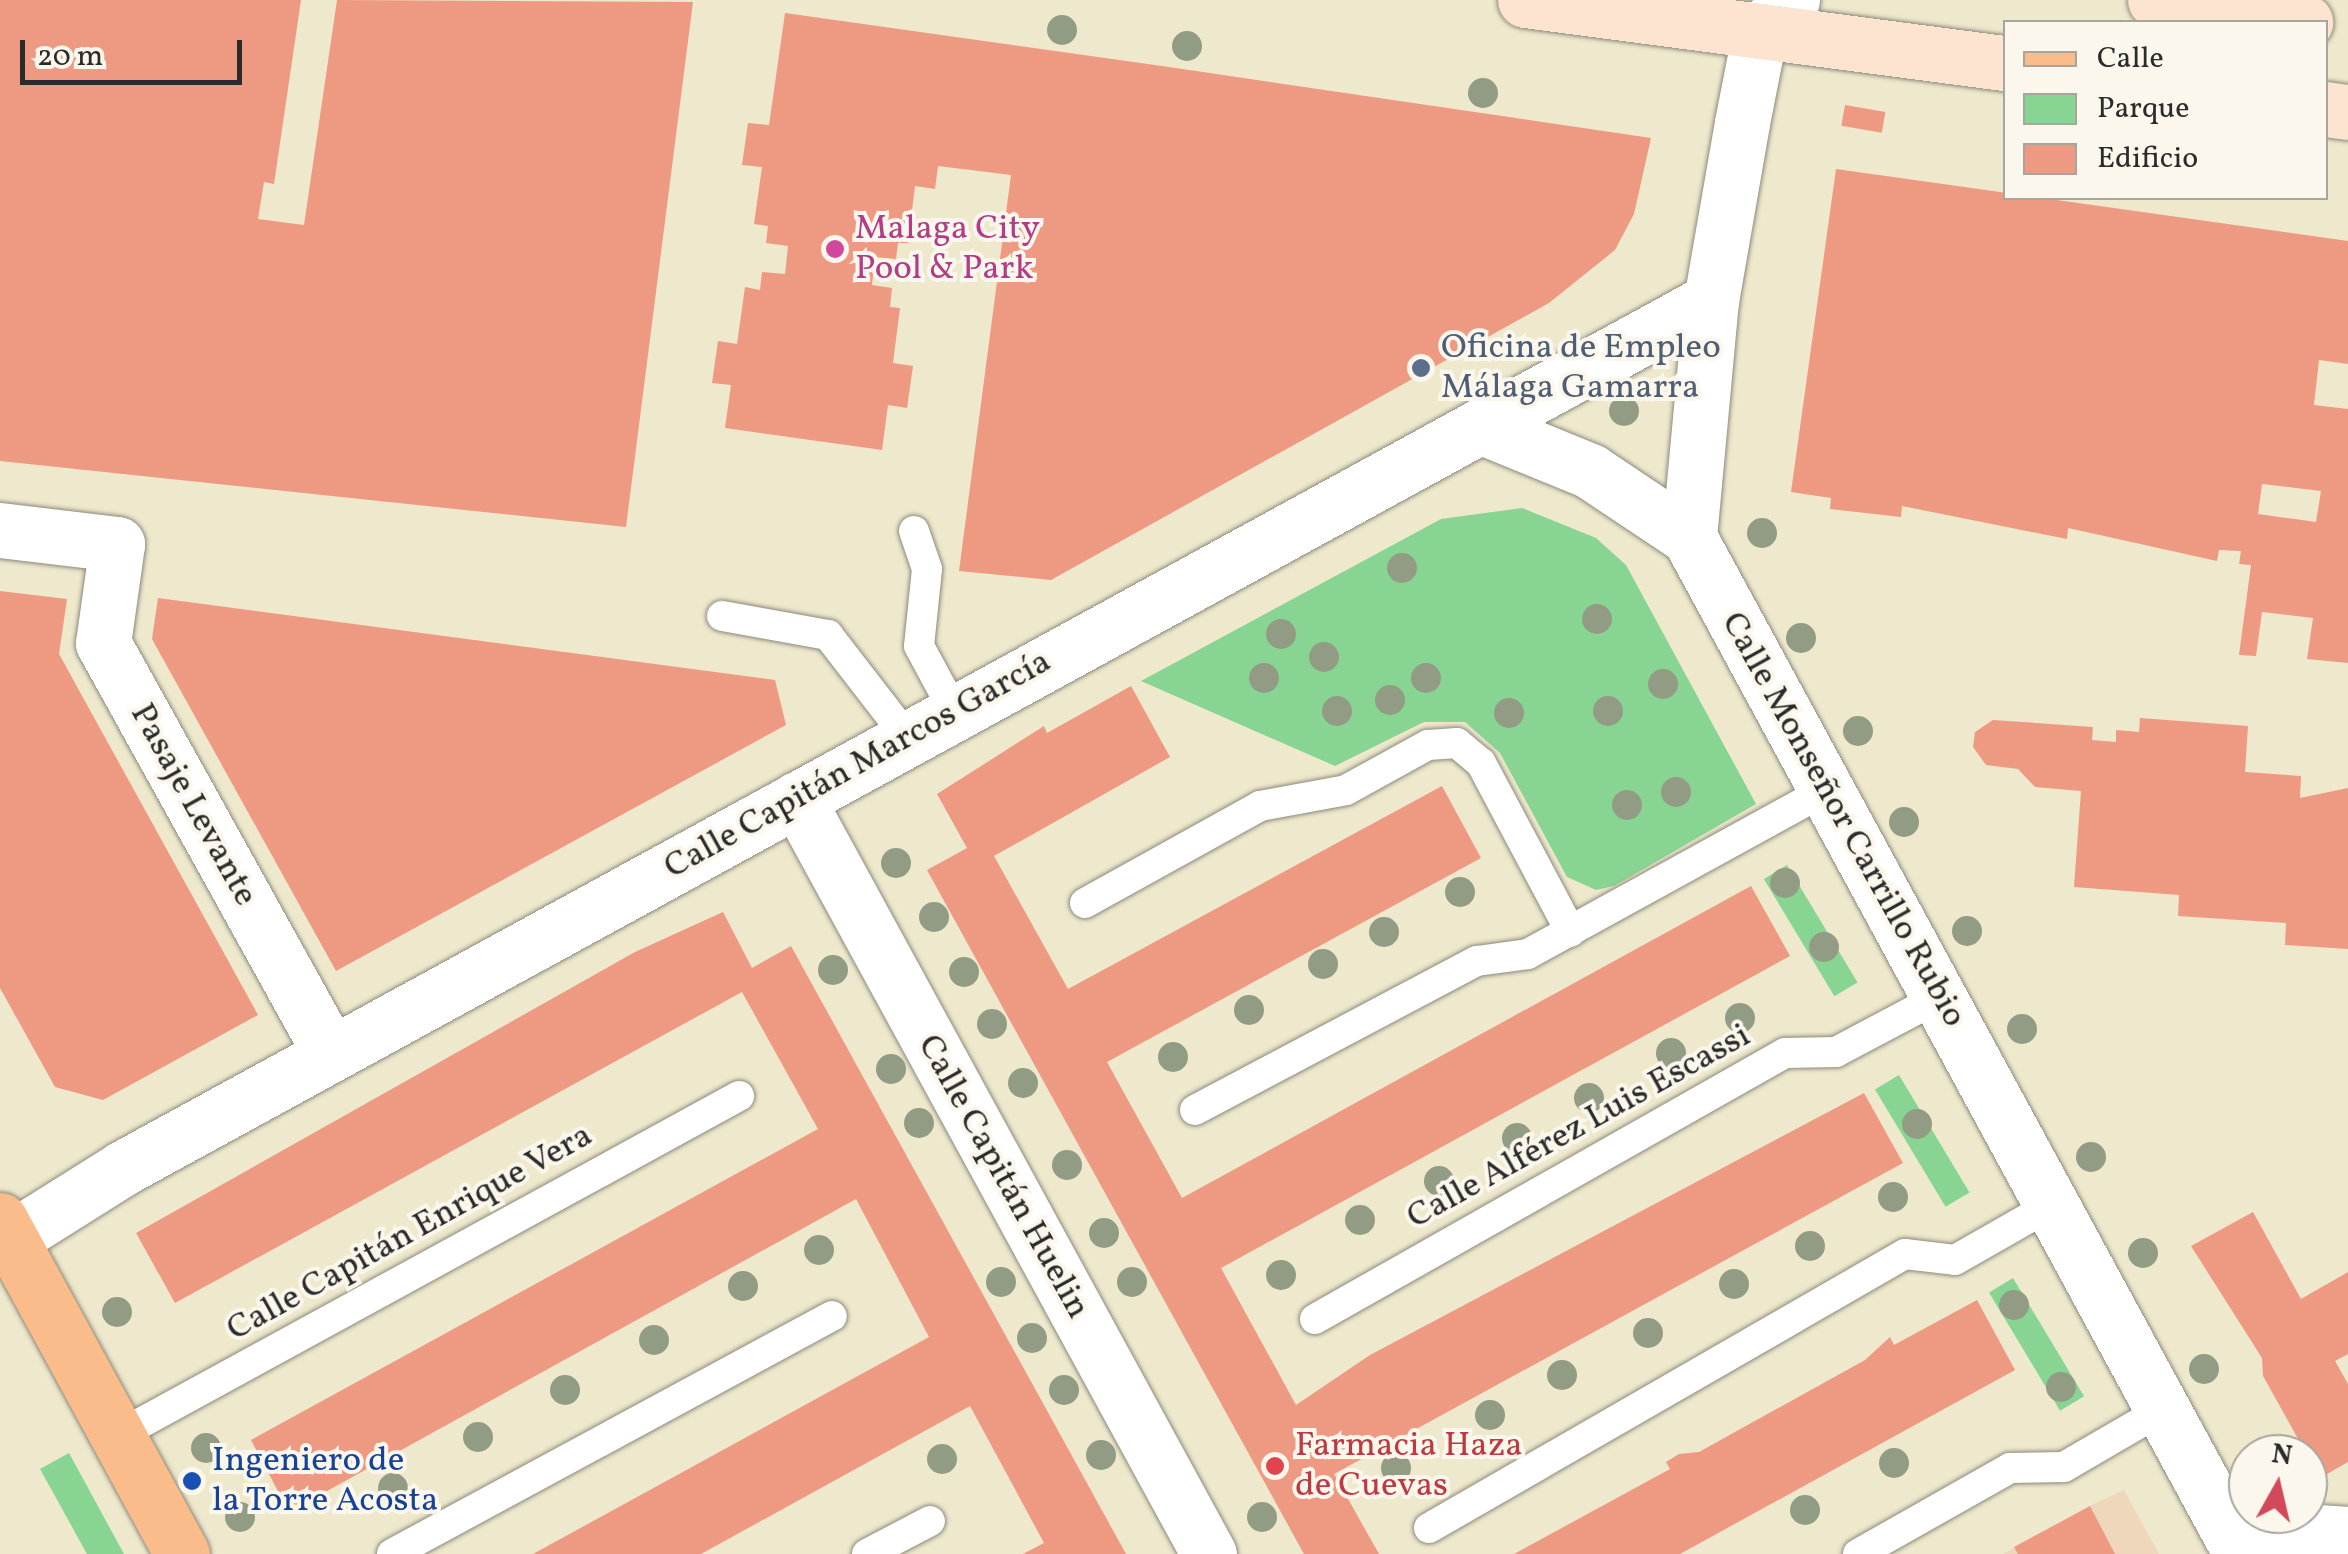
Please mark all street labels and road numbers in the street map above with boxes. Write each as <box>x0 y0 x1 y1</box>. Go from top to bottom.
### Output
street label: Calle Monseñor Carrillo Rubio <box>1711 605 1975 1035</box>
street label: Calle Capitán Marcos García <box>657 641 1059 889</box>
street label: Pasaje Levante <box>120 696 266 914</box>
street label: Calle Alférez Luis Escassi <box>1400 1015 1758 1239</box>
street label: Calle Capitán Huelin <box>908 1028 1098 1326</box>
street label: Calle Capitán Enrique Vera <box>220 1115 600 1351</box>

